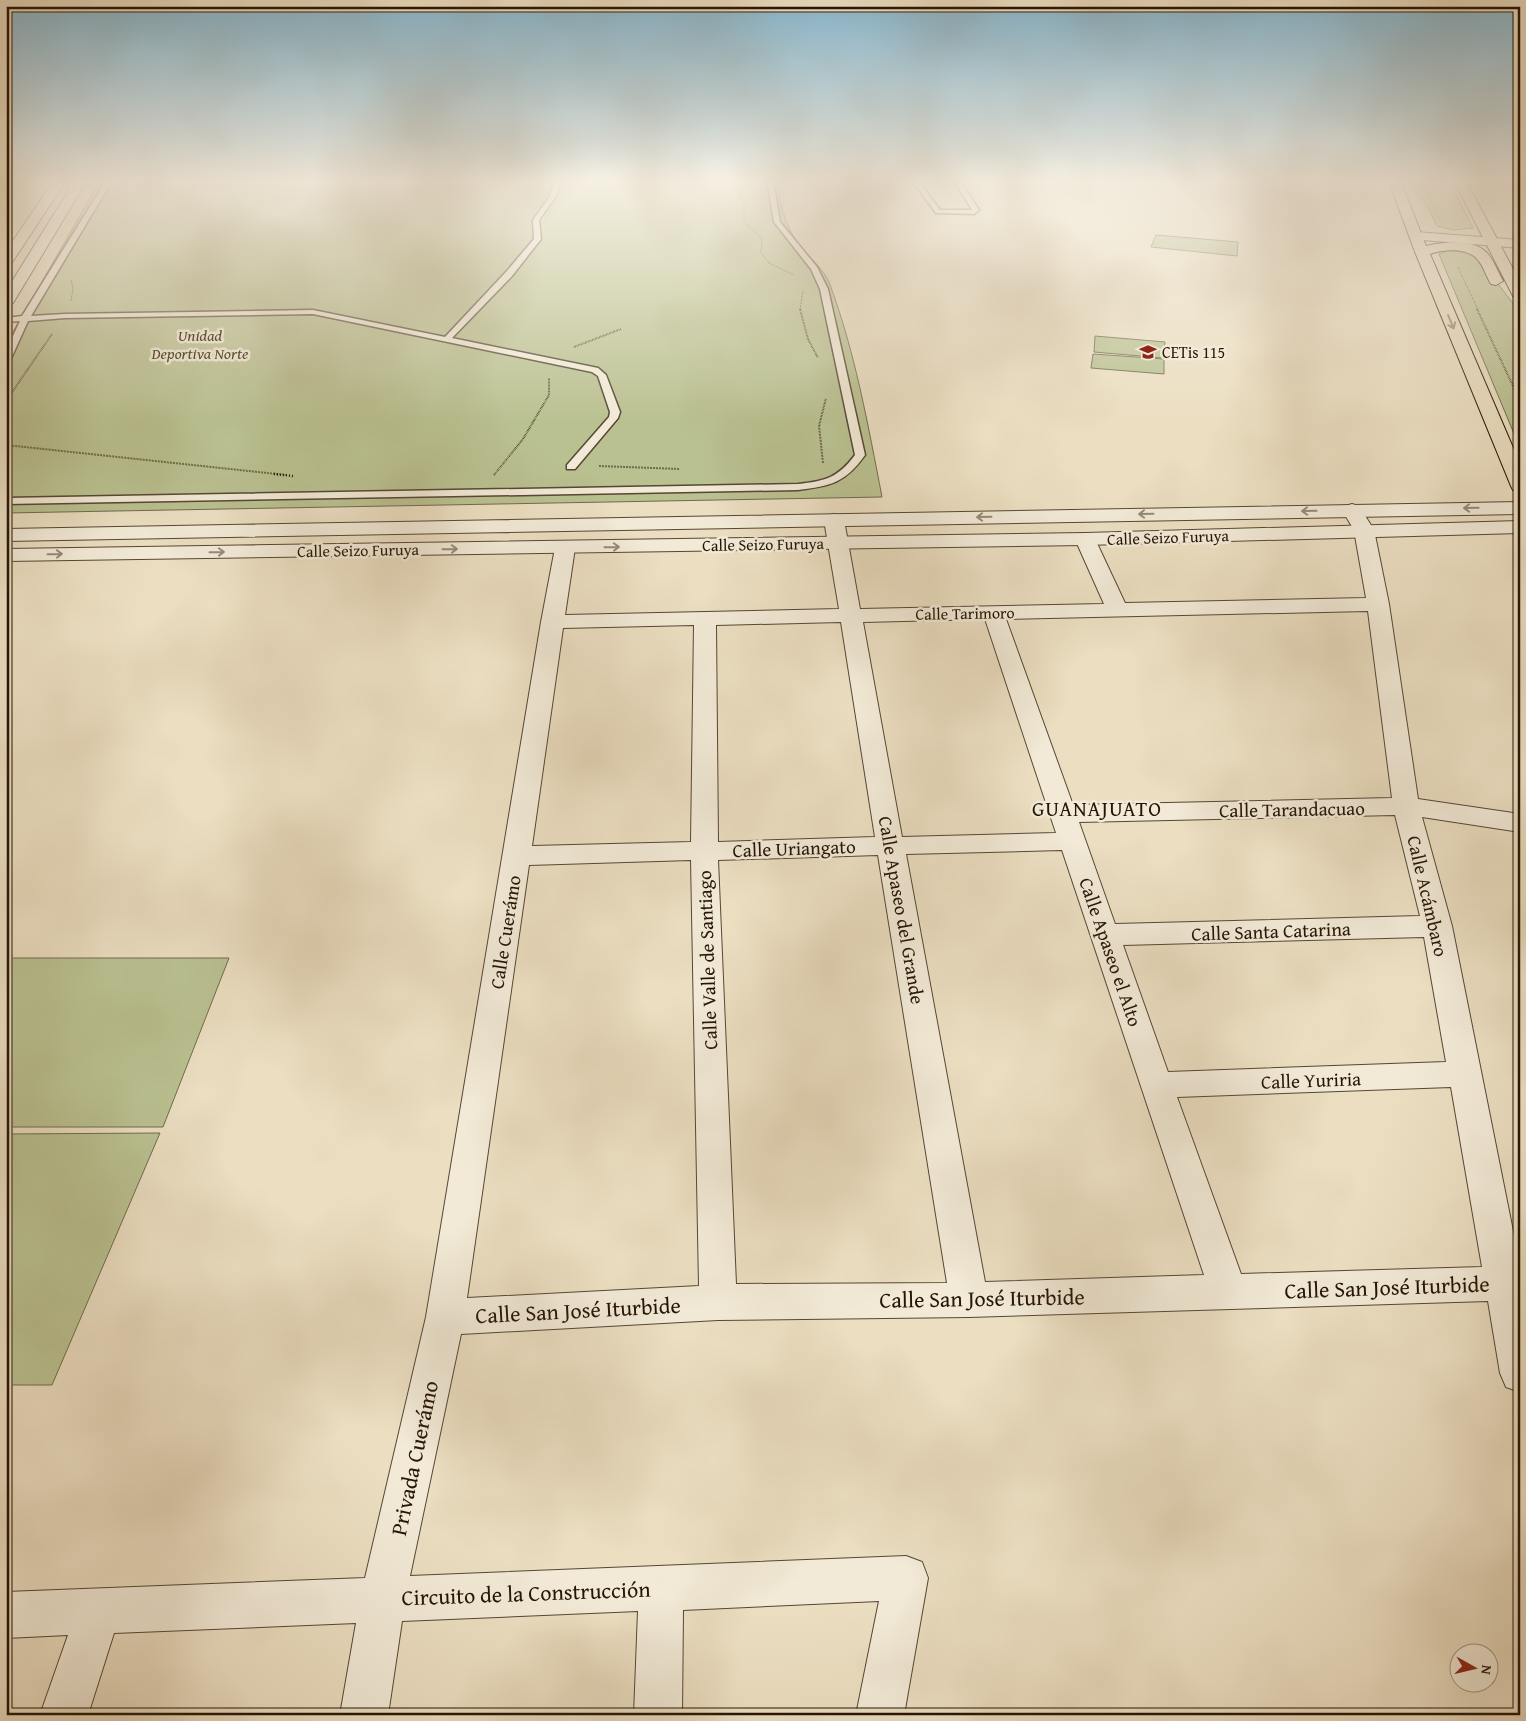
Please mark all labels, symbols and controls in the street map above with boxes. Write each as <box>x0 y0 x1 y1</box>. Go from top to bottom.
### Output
one-way arrow <box>1447 314 1457 329</box>
park label: Unidad Deportiva Norte <box>151 323 249 365</box>
place label: CETis 115 <box>1162 340 1225 364</box>
school or university icon: CETis 115 <box>1138 342 1158 362</box>
one-way arrow <box>1463 504 1479 513</box>
one-way arrow <box>1301 506 1317 516</box>
one-way arrow <box>1138 509 1154 519</box>
one-way arrow <box>976 512 992 522</box>
street label: Calle Seizo Furuya <box>1107 523 1230 551</box>
street label: Calle Seizo Furuya <box>702 531 825 557</box>
street label: Calle Seizo Furuya <box>297 537 420 563</box>
one-way arrow <box>604 542 620 552</box>
one-way arrow <box>442 544 458 554</box>
one-way arrow <box>209 547 225 557</box>
one-way arrow <box>46 549 63 559</box>
street label: Calle Tarimoro <box>915 600 1015 626</box>
district label: GUANAJUATO <box>1032 793 1162 824</box>
street label: Calle Tarandacuao <box>1219 794 1365 824</box>
street label: Calle Apaseo del Grande <box>872 814 932 1006</box>
street label: Calle Uriangato <box>732 832 856 864</box>
street label: Calle Acámbaro <box>1400 833 1456 959</box>
street label: Calle Valle de Santiago <box>690 870 724 1050</box>
street label: Calle Cuerámo <box>482 873 528 991</box>
street label: Calle Apaseo el Alto <box>1072 874 1150 1030</box>
street label: Calle Santa Catarina <box>1191 914 1351 948</box>
street label: Calle Yuriria <box>1261 1064 1362 1096</box>
street label: Calle San José Iturbide <box>1284 1267 1490 1307</box>
street label: Calle San José Iturbide <box>879 1280 1085 1316</box>
street label: Calle San José Iturbide <box>475 1289 681 1331</box>
street label: Privada Cuerámo <box>382 1377 446 1539</box>
street label: Circuito de la Construcción <box>401 1573 652 1613</box>
north arrow <box>1448 1644 1498 1694</box>
text: N <box>1476 1664 1497 1676</box>

